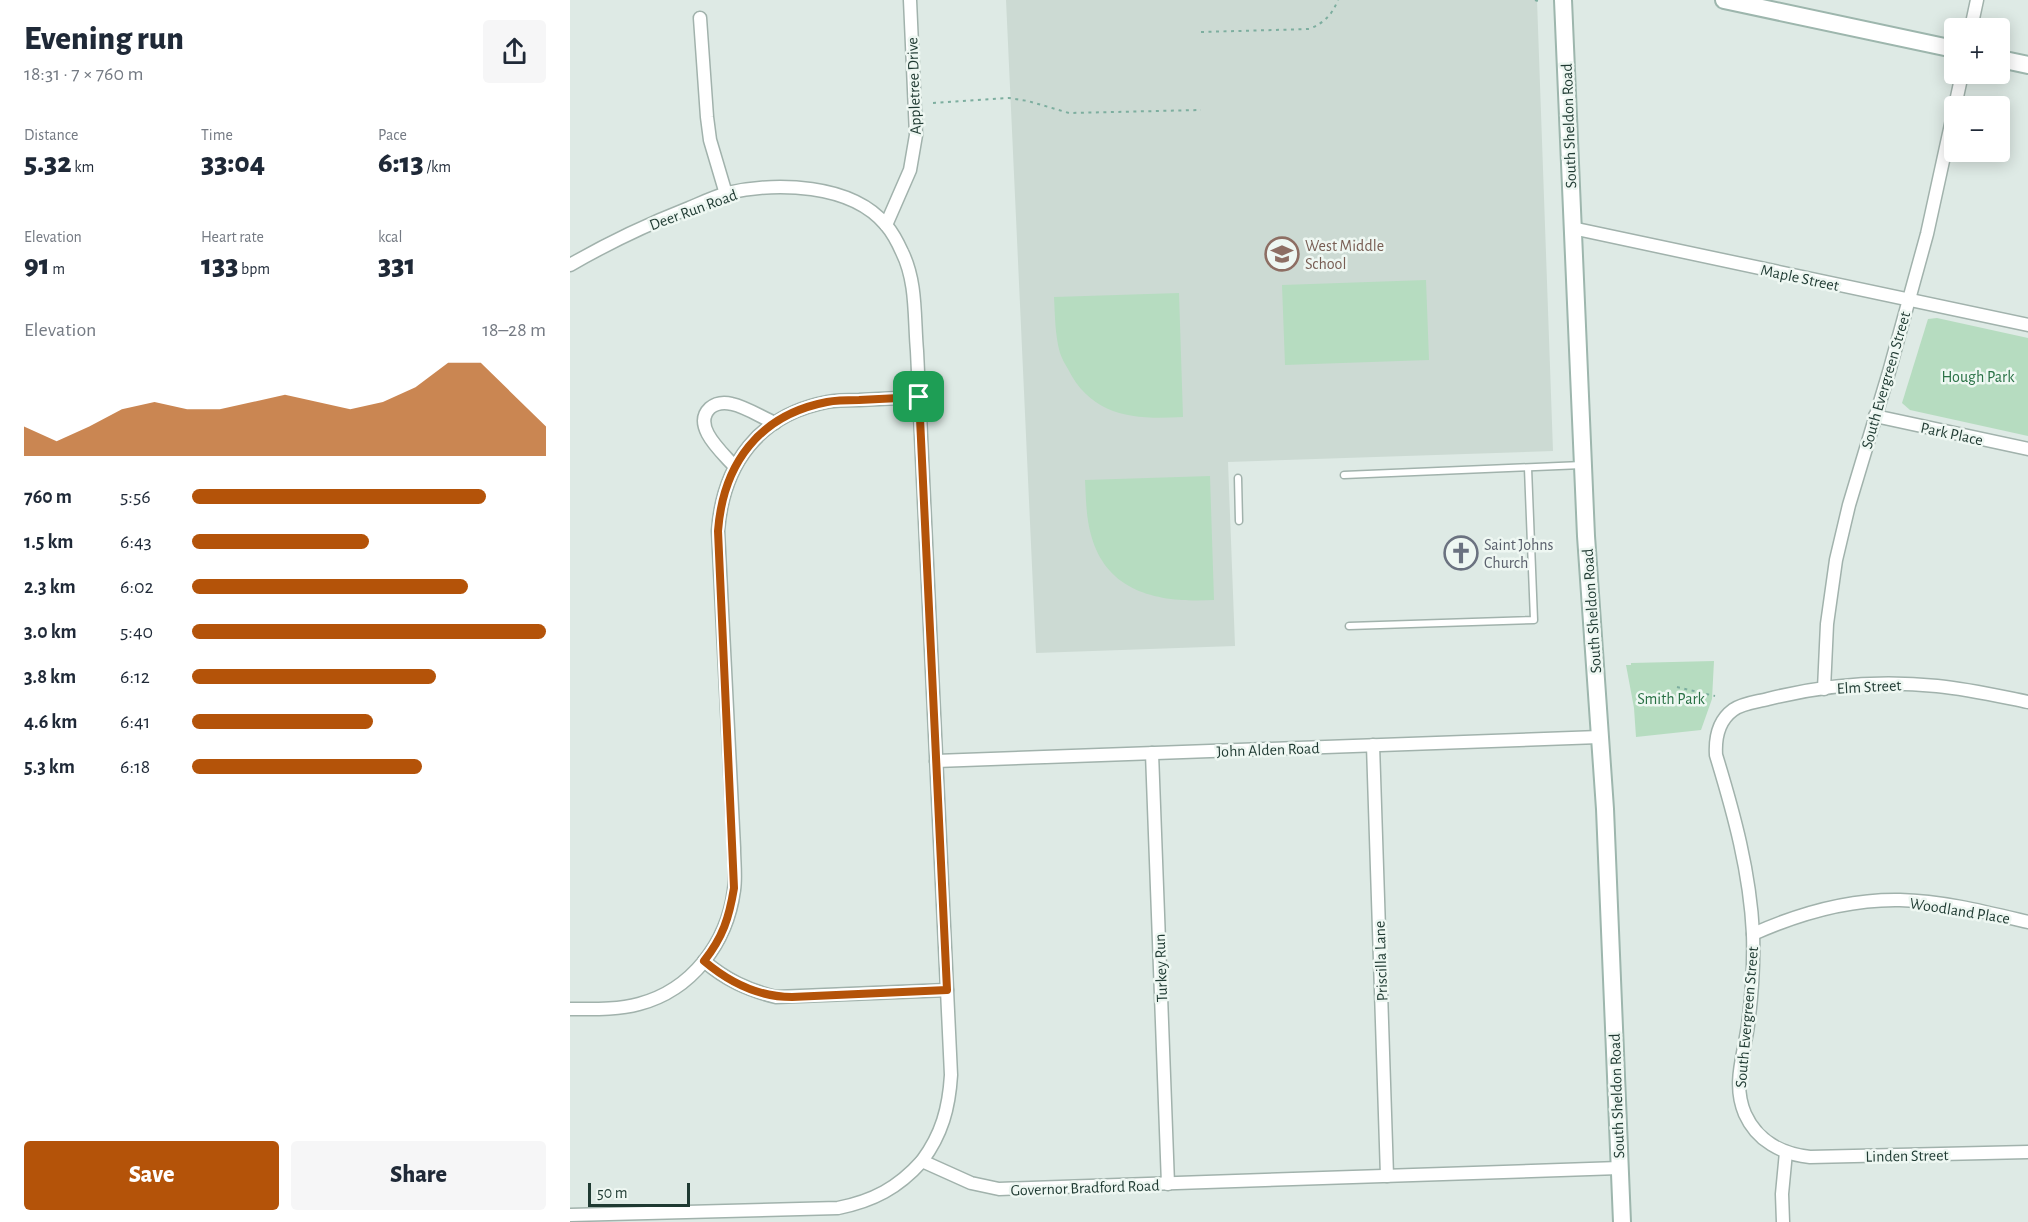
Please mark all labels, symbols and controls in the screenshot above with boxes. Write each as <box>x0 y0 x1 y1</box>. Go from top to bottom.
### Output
map controls <box>1944 18 2010 162</box>
button: + <box>1944 18 2010 84</box>
button: share <box>483 20 546 83</box>
text: Evening run <box>24 23 184 56</box>
street label: Appletree Drive <box>904 37 924 135</box>
street label: South Sheldon Road <box>1559 63 1579 189</box>
text: 18:31 · 7 × 760 m <box>24 64 143 84</box>
button: − <box>1944 96 2010 162</box>
text: Distance <box>24 127 78 143</box>
text: Time <box>201 127 233 143</box>
text: Pace <box>378 127 407 143</box>
text: 5.32 <box>24 148 72 178</box>
text: 33:04 <box>201 148 265 178</box>
text: 6:13 <box>378 148 424 178</box>
text: km <box>72 159 94 175</box>
text: /km <box>424 159 451 175</box>
street label: Deer Run Road <box>647 187 739 233</box>
text: Elevation <box>24 229 82 245</box>
text: Heart rate <box>201 229 264 245</box>
text: kcal <box>378 229 402 245</box>
school or university icon: West Middle School <box>1264 236 1300 272</box>
place label: West Middle School <box>1305 238 1384 272</box>
text: 91 <box>24 250 50 280</box>
text: 133 <box>201 250 238 280</box>
text: 331 <box>378 250 415 280</box>
text: m <box>50 261 65 277</box>
text: bpm <box>238 261 270 277</box>
street label: Maple Street <box>1759 262 1840 294</box>
street label: South Evergreen Street <box>1859 310 1913 451</box>
text: Elevation <box>24 320 96 340</box>
text: 18–28 m <box>482 320 546 340</box>
park label: Hough Park <box>1941 369 2015 385</box>
pin <box>893 371 944 422</box>
icon: arrive <box>902 380 935 413</box>
street label: Park Place <box>1919 420 1984 448</box>
text: 760 m <box>24 487 72 507</box>
text: 5:56 <box>120 487 151 507</box>
text: 1.5 km <box>24 532 73 552</box>
text: 6:43 <box>120 532 152 552</box>
church icon: Saint Johns Church <box>1443 535 1479 571</box>
place label: Saint Johns Church <box>1484 537 1553 571</box>
street label: South Sheldon Road <box>1580 548 1604 674</box>
text: 2.3 km <box>24 577 76 597</box>
text: 6:02 <box>120 577 154 597</box>
text: 3.0 km <box>24 622 77 642</box>
text: 5:40 <box>120 622 153 642</box>
text: 3.8 km <box>24 667 76 687</box>
text: 6:12 <box>120 667 150 687</box>
street label: Elm Street <box>1836 677 1902 697</box>
park label: Smith Park <box>1637 691 1706 707</box>
text: 4.6 km <box>24 712 77 732</box>
text: 6:41 <box>120 712 150 732</box>
street label: John Alden Road <box>1216 740 1320 760</box>
text: 5.3 km <box>24 757 75 777</box>
text: 6:18 <box>120 757 150 777</box>
street label: Woodland Place <box>1909 895 2011 927</box>
street label: Priscilla Lane <box>1372 920 1390 1001</box>
street label: Turkey Run <box>1152 933 1171 1002</box>
street label: South Evergreen Street <box>1733 946 1761 1088</box>
street label: South Sheldon Road <box>1607 1033 1627 1159</box>
button: Save <box>24 1141 279 1210</box>
button: Share <box>291 1141 546 1210</box>
street label: Linden Street <box>1865 1147 1949 1165</box>
street label: Governor Bradford Road <box>1010 1177 1160 1199</box>
scale bar <box>588 1180 690 1208</box>
text: 50 m <box>597 1185 628 1201</box>

